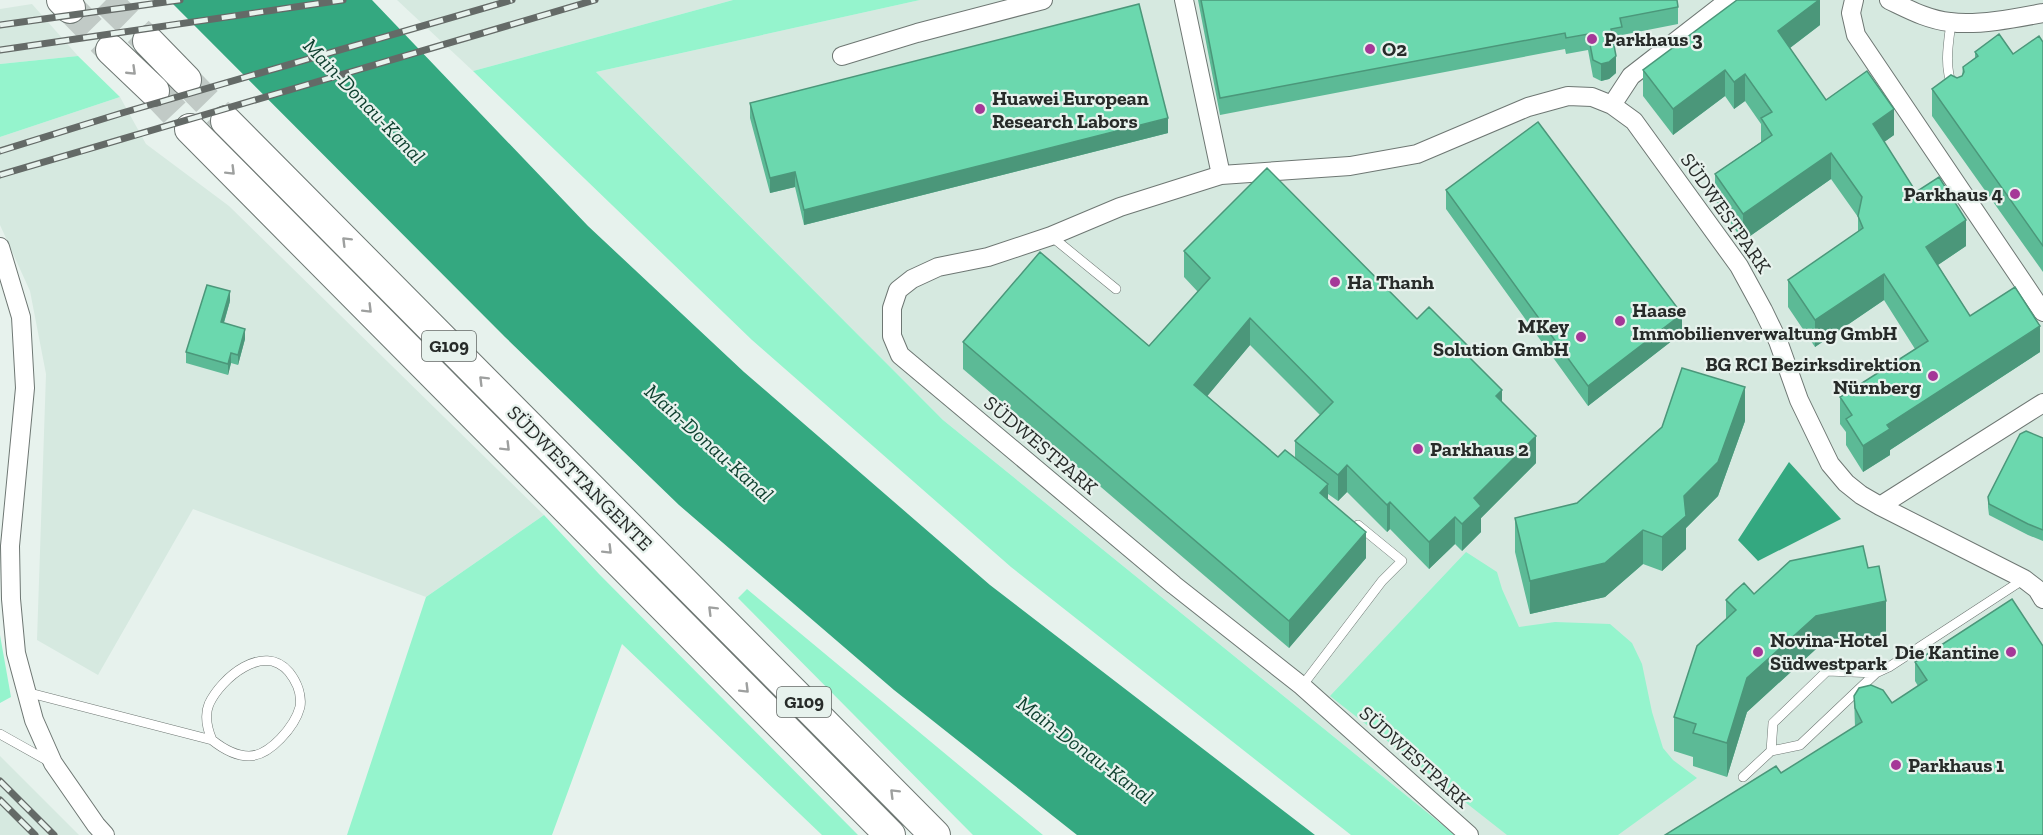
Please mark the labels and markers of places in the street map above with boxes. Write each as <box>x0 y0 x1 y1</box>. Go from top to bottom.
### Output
place label: Parkhaus 3 <box>1604 27 1703 51</box>
marker: Parkhaus 3 <box>1585 32 1599 46</box>
place label: O2 <box>1382 37 1407 61</box>
marker: O2 <box>1363 42 1377 56</box>
place label: Huawei European Research Labors <box>992 86 1149 133</box>
marker: Huawei European Research Labors <box>973 102 987 116</box>
place label: Parkhaus 4 <box>1904 182 2003 206</box>
marker: Parkhaus 4 <box>2008 187 2022 201</box>
place label: Ha Thanh <box>1347 270 1435 294</box>
marker: Ha Thanh <box>1328 275 1342 289</box>
place label: Haase Immobilienverwaltung GmbH <box>1632 298 1898 345</box>
place label: MKey Solution GmbH <box>1433 314 1569 361</box>
marker: Haase Immobilienverwaltung GmbH <box>1613 314 1627 328</box>
marker: MKey Solution GmbH <box>1574 330 1588 344</box>
place label: BG RCI Bezirksdirektion Nürnberg <box>1705 352 1922 399</box>
marker: BG RCI Bezirksdirektion Nürnberg <box>1926 369 1940 383</box>
place label: Parkhaus 2 <box>1430 437 1529 461</box>
marker: Parkhaus 2 <box>1411 442 1425 456</box>
place label: Novina-Hotel Südwestpark <box>1770 628 1888 675</box>
place label: Die Kantine <box>1895 640 1999 664</box>
marker: Novina-Hotel Südwestpark <box>1751 645 1765 659</box>
marker: Die Kantine <box>2004 645 2018 659</box>
place label: Parkhaus 1 <box>1908 753 2004 777</box>
marker: Parkhaus 1 <box>1889 758 1903 772</box>

